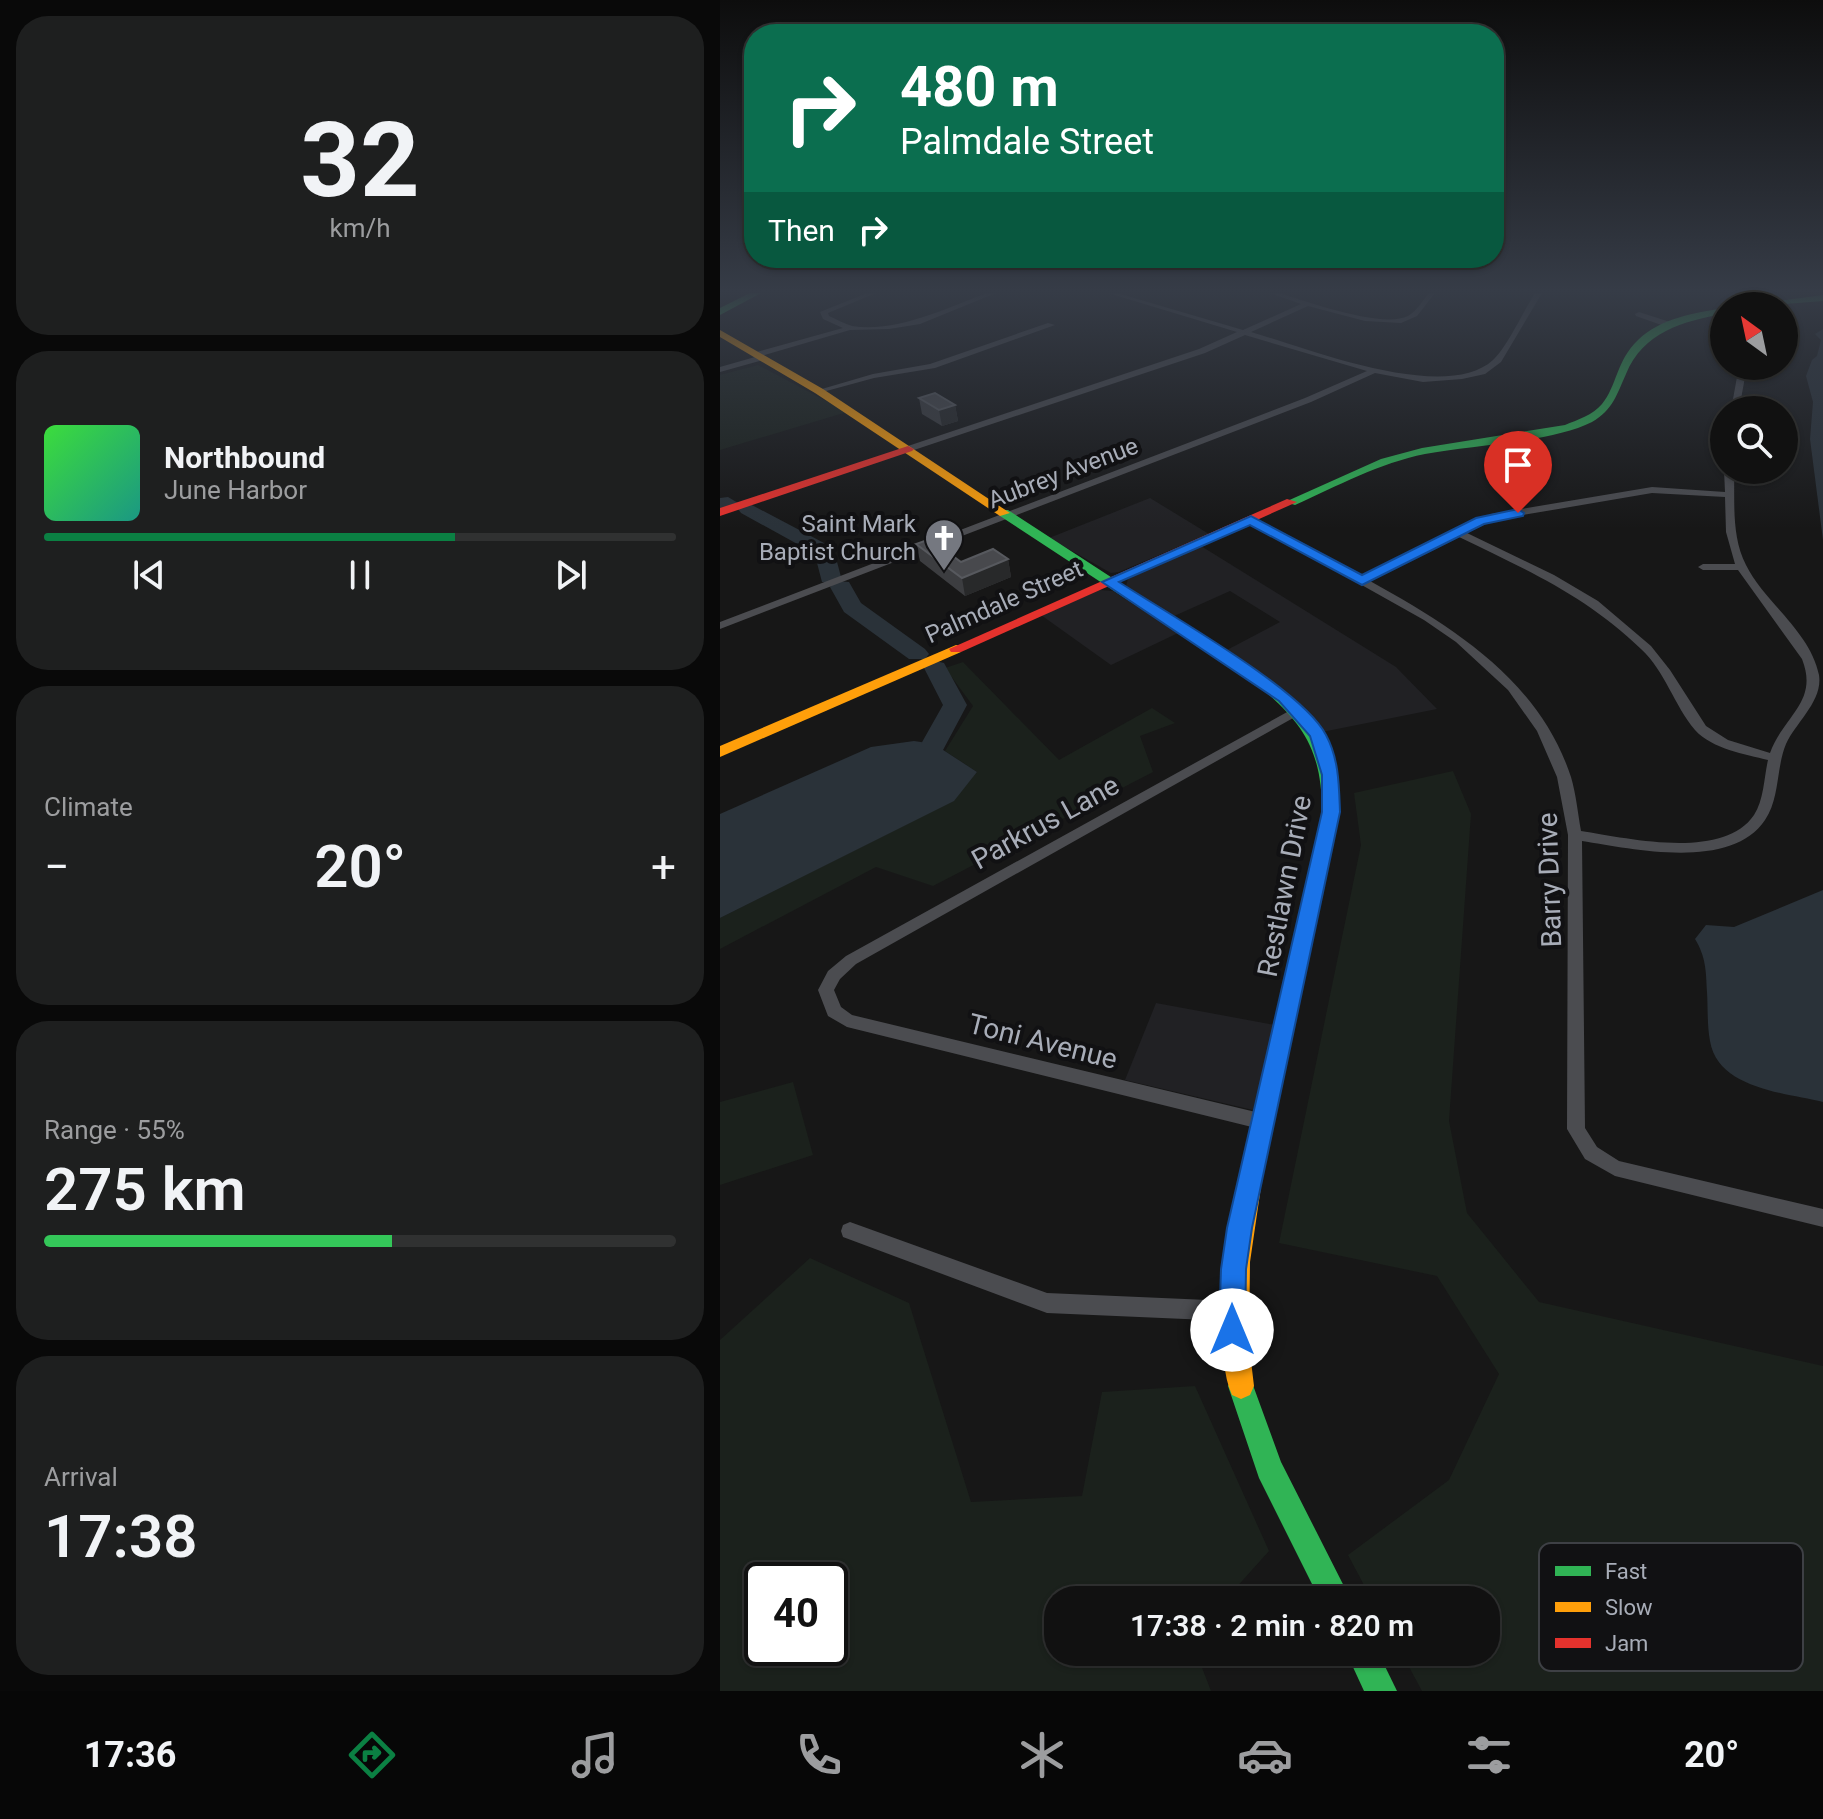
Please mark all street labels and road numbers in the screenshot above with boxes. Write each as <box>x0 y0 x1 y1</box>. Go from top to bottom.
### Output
street label: Aubrey Avenue <box>984 432 1142 514</box>
street label: Palmdale Street <box>921 555 1087 649</box>
street label: Parkrus Lane <box>966 768 1125 876</box>
street label: Restlawn Drive <box>1251 793 1318 980</box>
street label: Barry Drive <box>1531 812 1568 948</box>
street label: Toni Avenue <box>965 1007 1121 1076</box>

